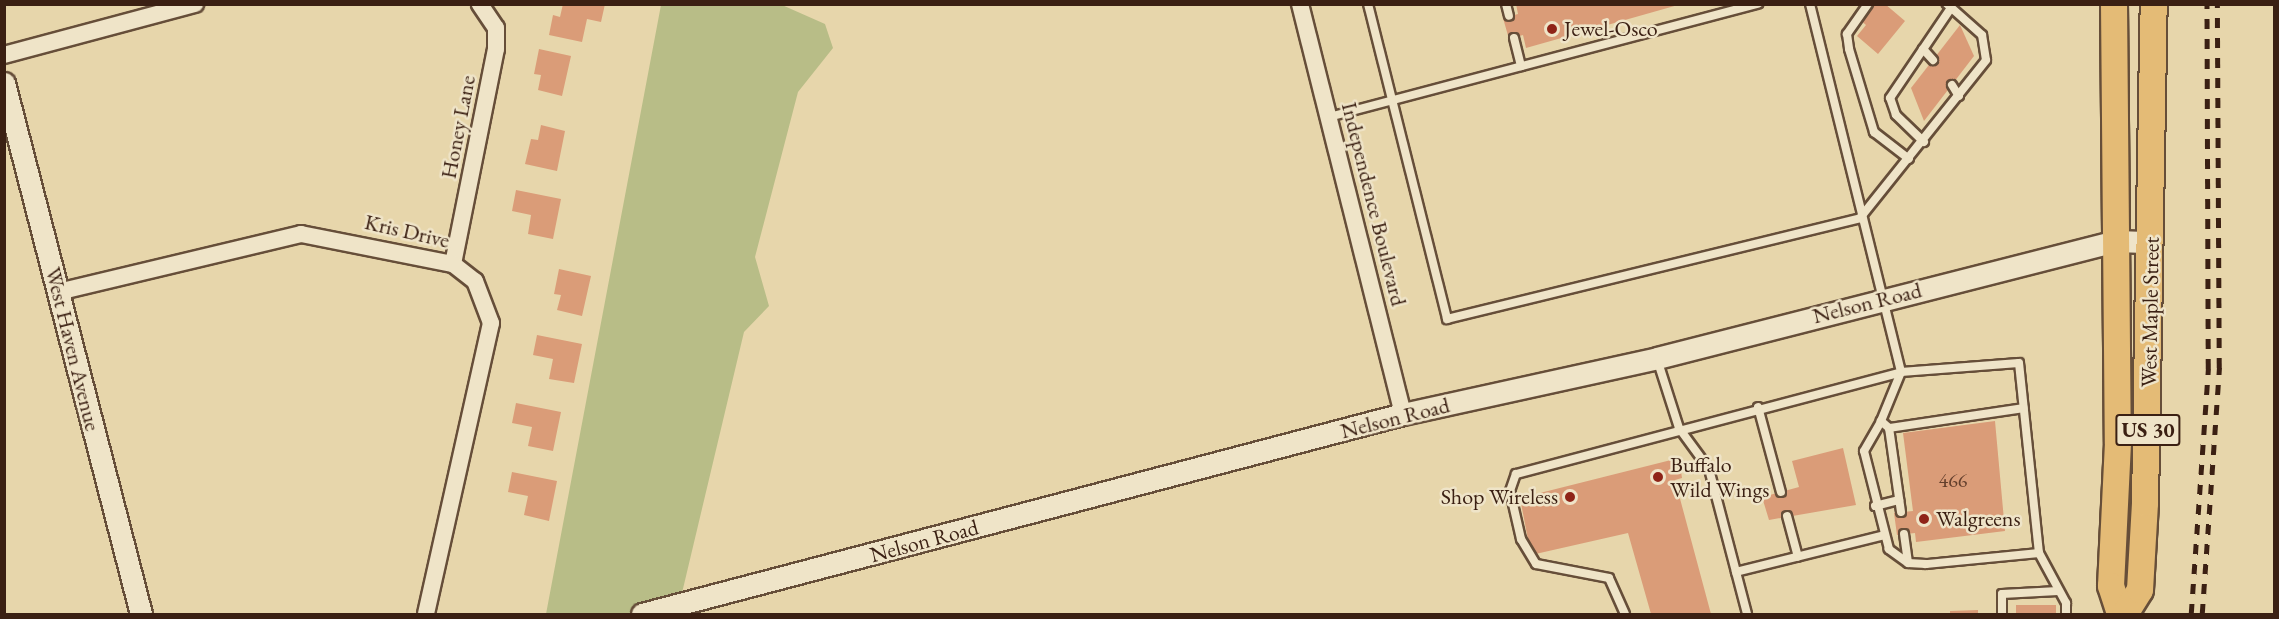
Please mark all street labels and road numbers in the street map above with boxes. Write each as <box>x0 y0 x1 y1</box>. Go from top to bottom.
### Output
street label: Honey Lane <box>435 73 481 181</box>
street label: Independence Boulevard <box>1336 99 1412 309</box>
street label: Kris Drive <box>362 208 452 254</box>
street label: West Maple Street <box>2135 236 2165 388</box>
street label: West Haven Avenue <box>40 264 106 434</box>
street label: Nelson Road <box>1810 277 1924 329</box>
street label: Nelson Road <box>1338 392 1452 444</box>
road number: US 30 <box>2115 412 2181 448</box>
street label: Nelson Road <box>867 514 981 568</box>

